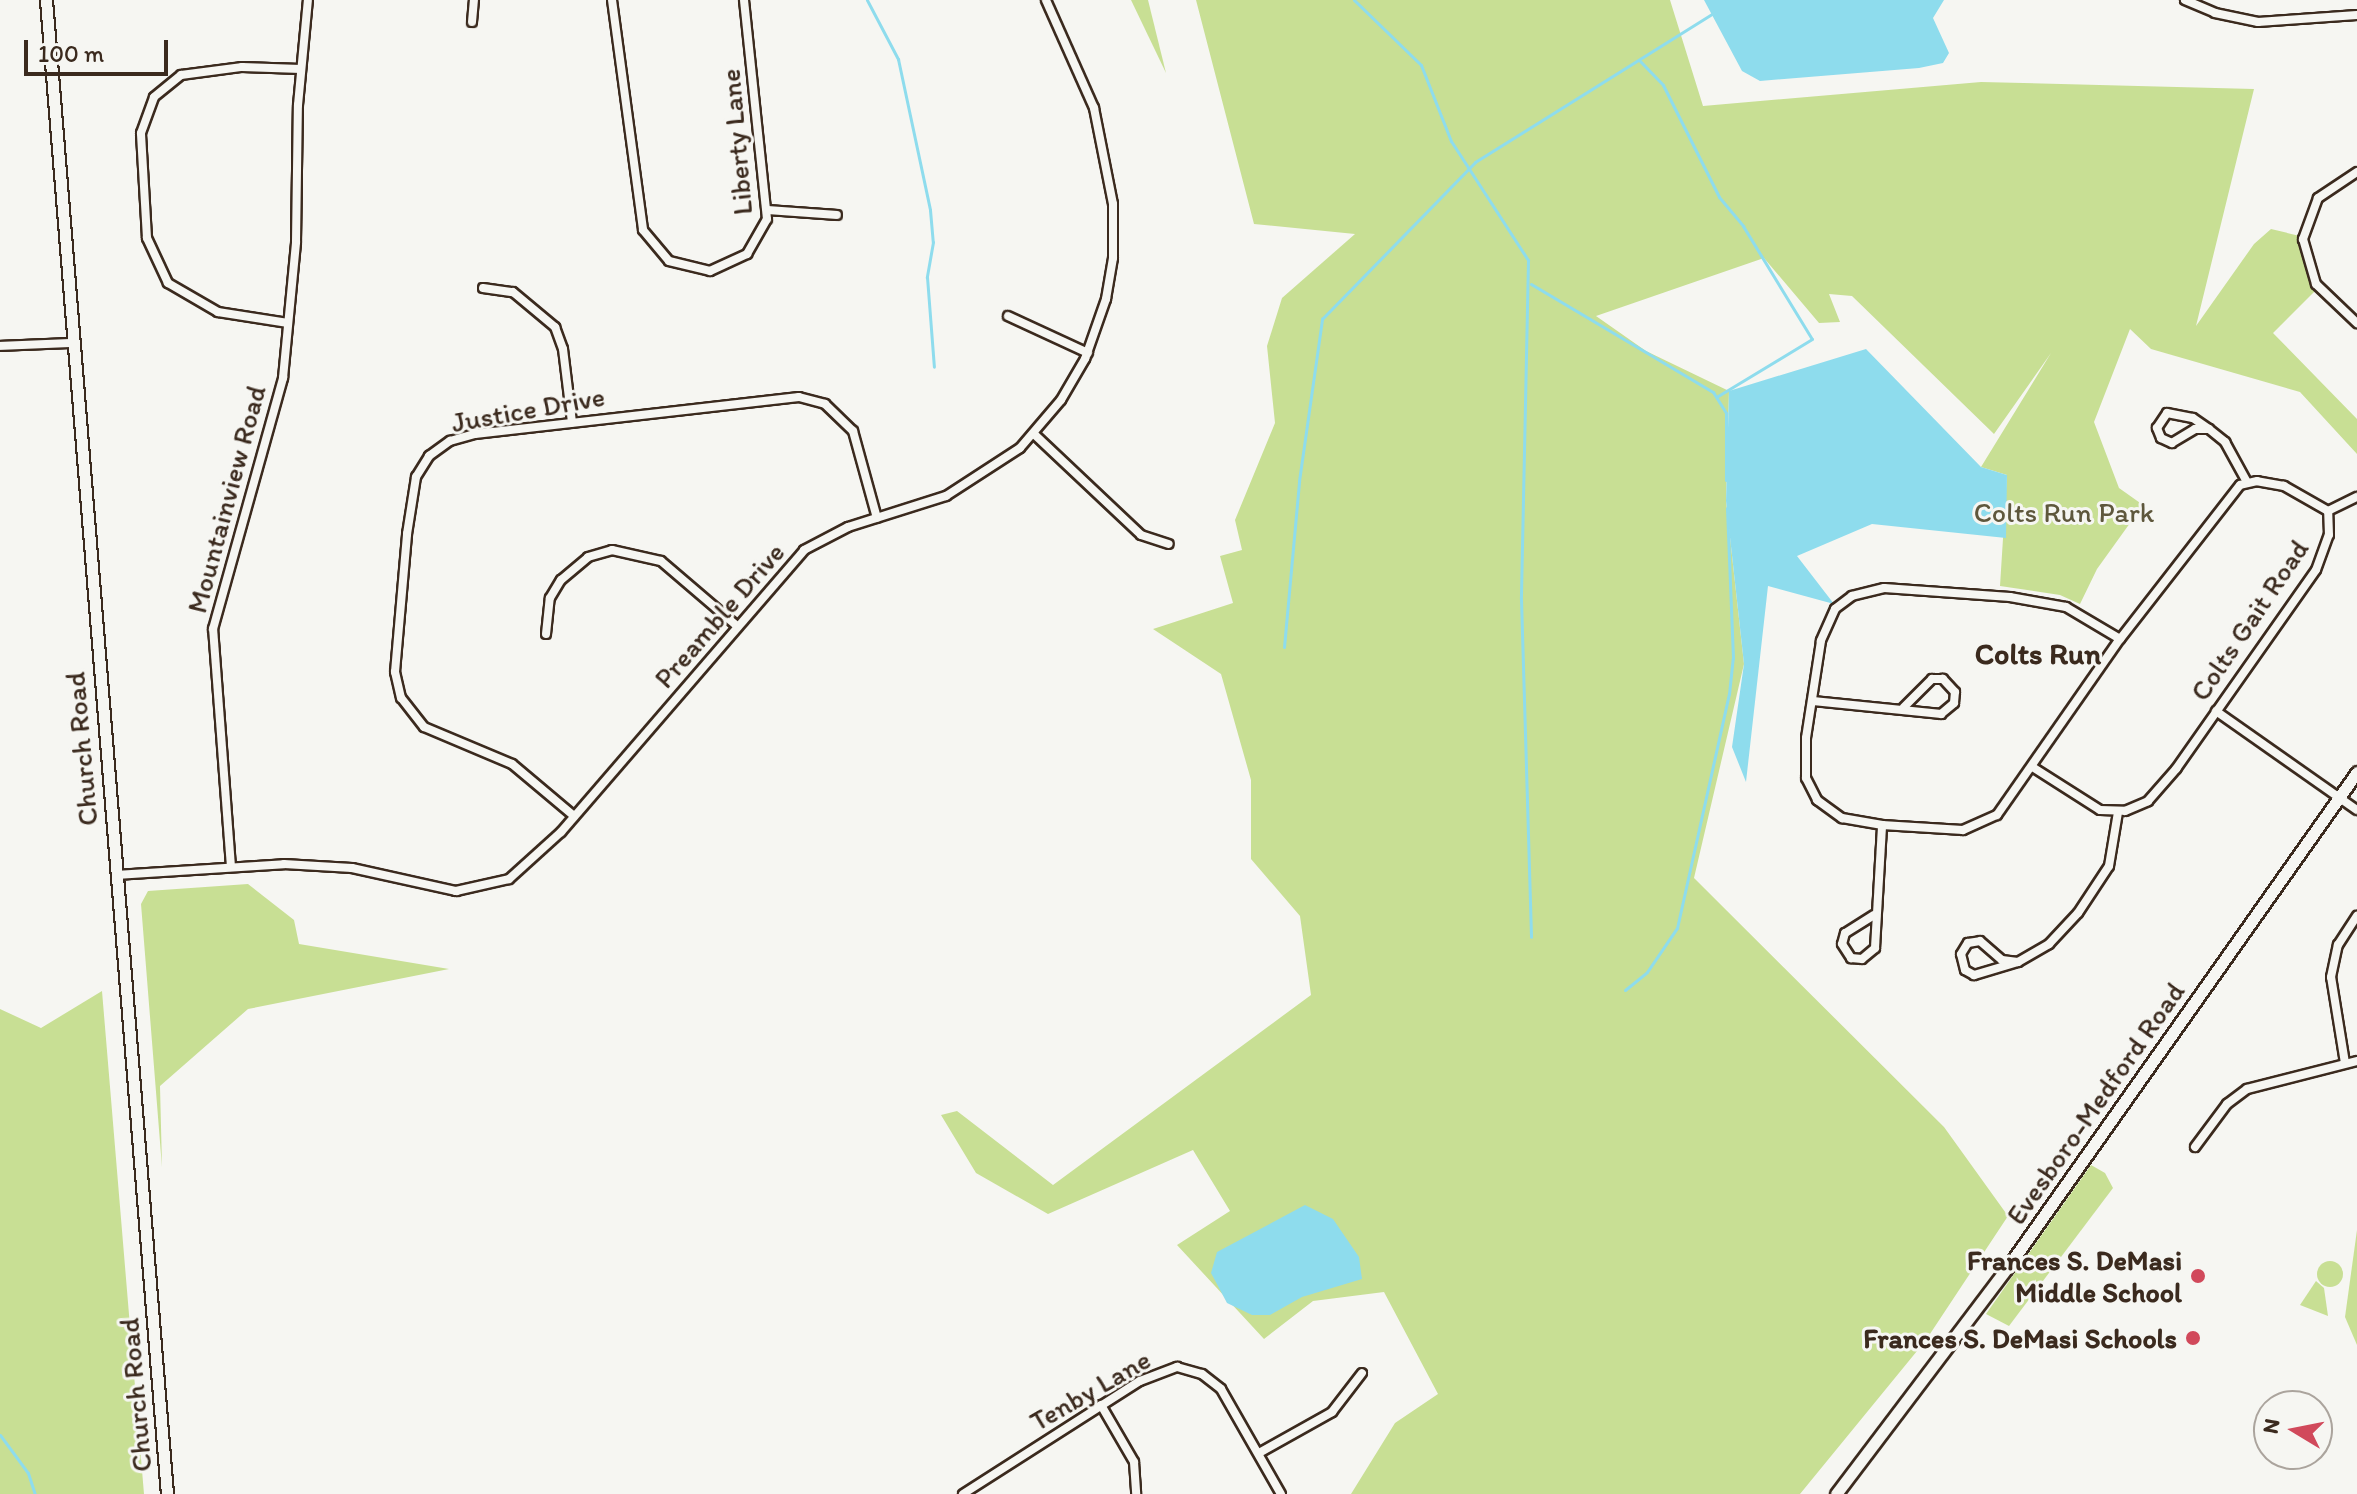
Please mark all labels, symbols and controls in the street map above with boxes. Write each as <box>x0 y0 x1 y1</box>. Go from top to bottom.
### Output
scale bar <box>28 24 172 74</box>
text: 100 m <box>38 39 104 68</box>
street label: Liberty Lane <box>713 67 759 217</box>
street label: Justice Drive <box>449 379 607 439</box>
street label: Mountainview Road <box>179 381 273 617</box>
park label: Colts Run Park <box>1974 495 2154 529</box>
street label: Colts Gait Road <box>2183 533 2315 707</box>
street label: Preamble Drive <box>647 535 791 695</box>
district label: Colts Run <box>1975 636 2101 672</box>
street label: Church Road <box>58 671 104 827</box>
street label: Evesboro-Medford Road <box>1999 976 2191 1230</box>
place label: Frances S. DeMasi Middle School <box>1965 1243 2182 1309</box>
marker: Frances S. DeMasi Middle School <box>2189 1267 2207 1285</box>
street label: Church Road <box>112 1317 158 1473</box>
place label: Frances S. DeMasi Schools <box>1862 1321 2177 1355</box>
marker: Frances S. DeMasi Schools <box>2184 1329 2202 1347</box>
street label: Tenby Lane <box>1024 1342 1156 1438</box>
north arrow <box>2253 1390 2333 1470</box>
text: N <box>2256 1416 2285 1436</box>

